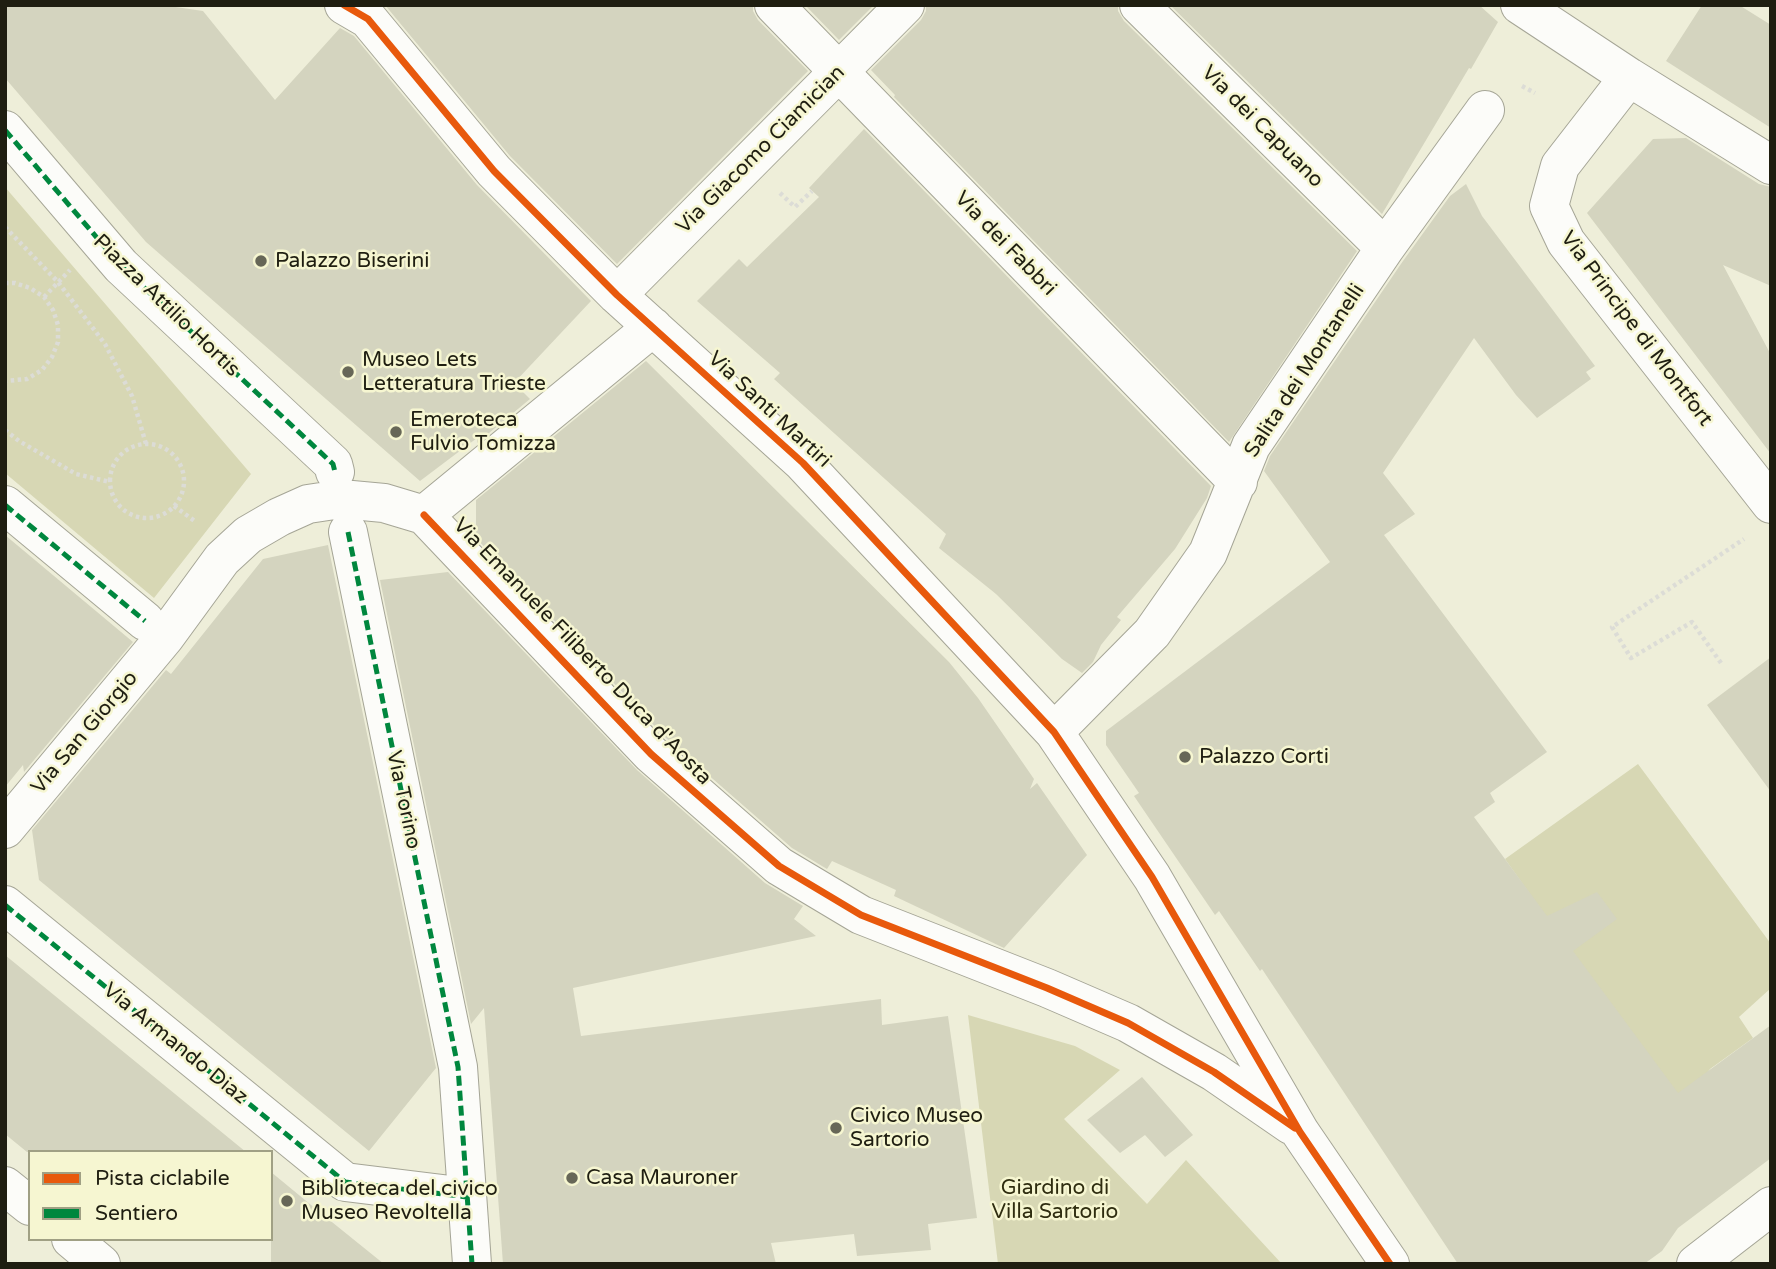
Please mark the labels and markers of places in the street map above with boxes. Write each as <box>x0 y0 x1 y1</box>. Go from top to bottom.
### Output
place label: Palazzo Biserini <box>275 248 429 274</box>
marker: Palazzo Biserini <box>253 253 269 269</box>
place label: Museo Lets Letteratura Trieste <box>362 347 546 397</box>
marker: Museo Lets Letteratura Trieste <box>340 364 356 380</box>
place label: Emeroteca Fulvio Tomizza <box>410 407 556 457</box>
marker: Emeroteca Fulvio Tomizza <box>388 424 404 440</box>
place label: Palazzo Corti <box>1199 744 1329 770</box>
marker: Palazzo Corti <box>1177 749 1193 765</box>
place label: Civico Museo Sartorio <box>850 1103 983 1153</box>
marker: Civico Museo Sartorio <box>828 1120 844 1136</box>
place label: Casa Mauroner <box>586 1165 738 1191</box>
marker: Casa Mauroner <box>564 1170 580 1186</box>
place label: Biblioteca del civico Museo Revoltella <box>301 1176 498 1226</box>
marker: Biblioteca del civico Museo Revoltella <box>279 1193 295 1209</box>

